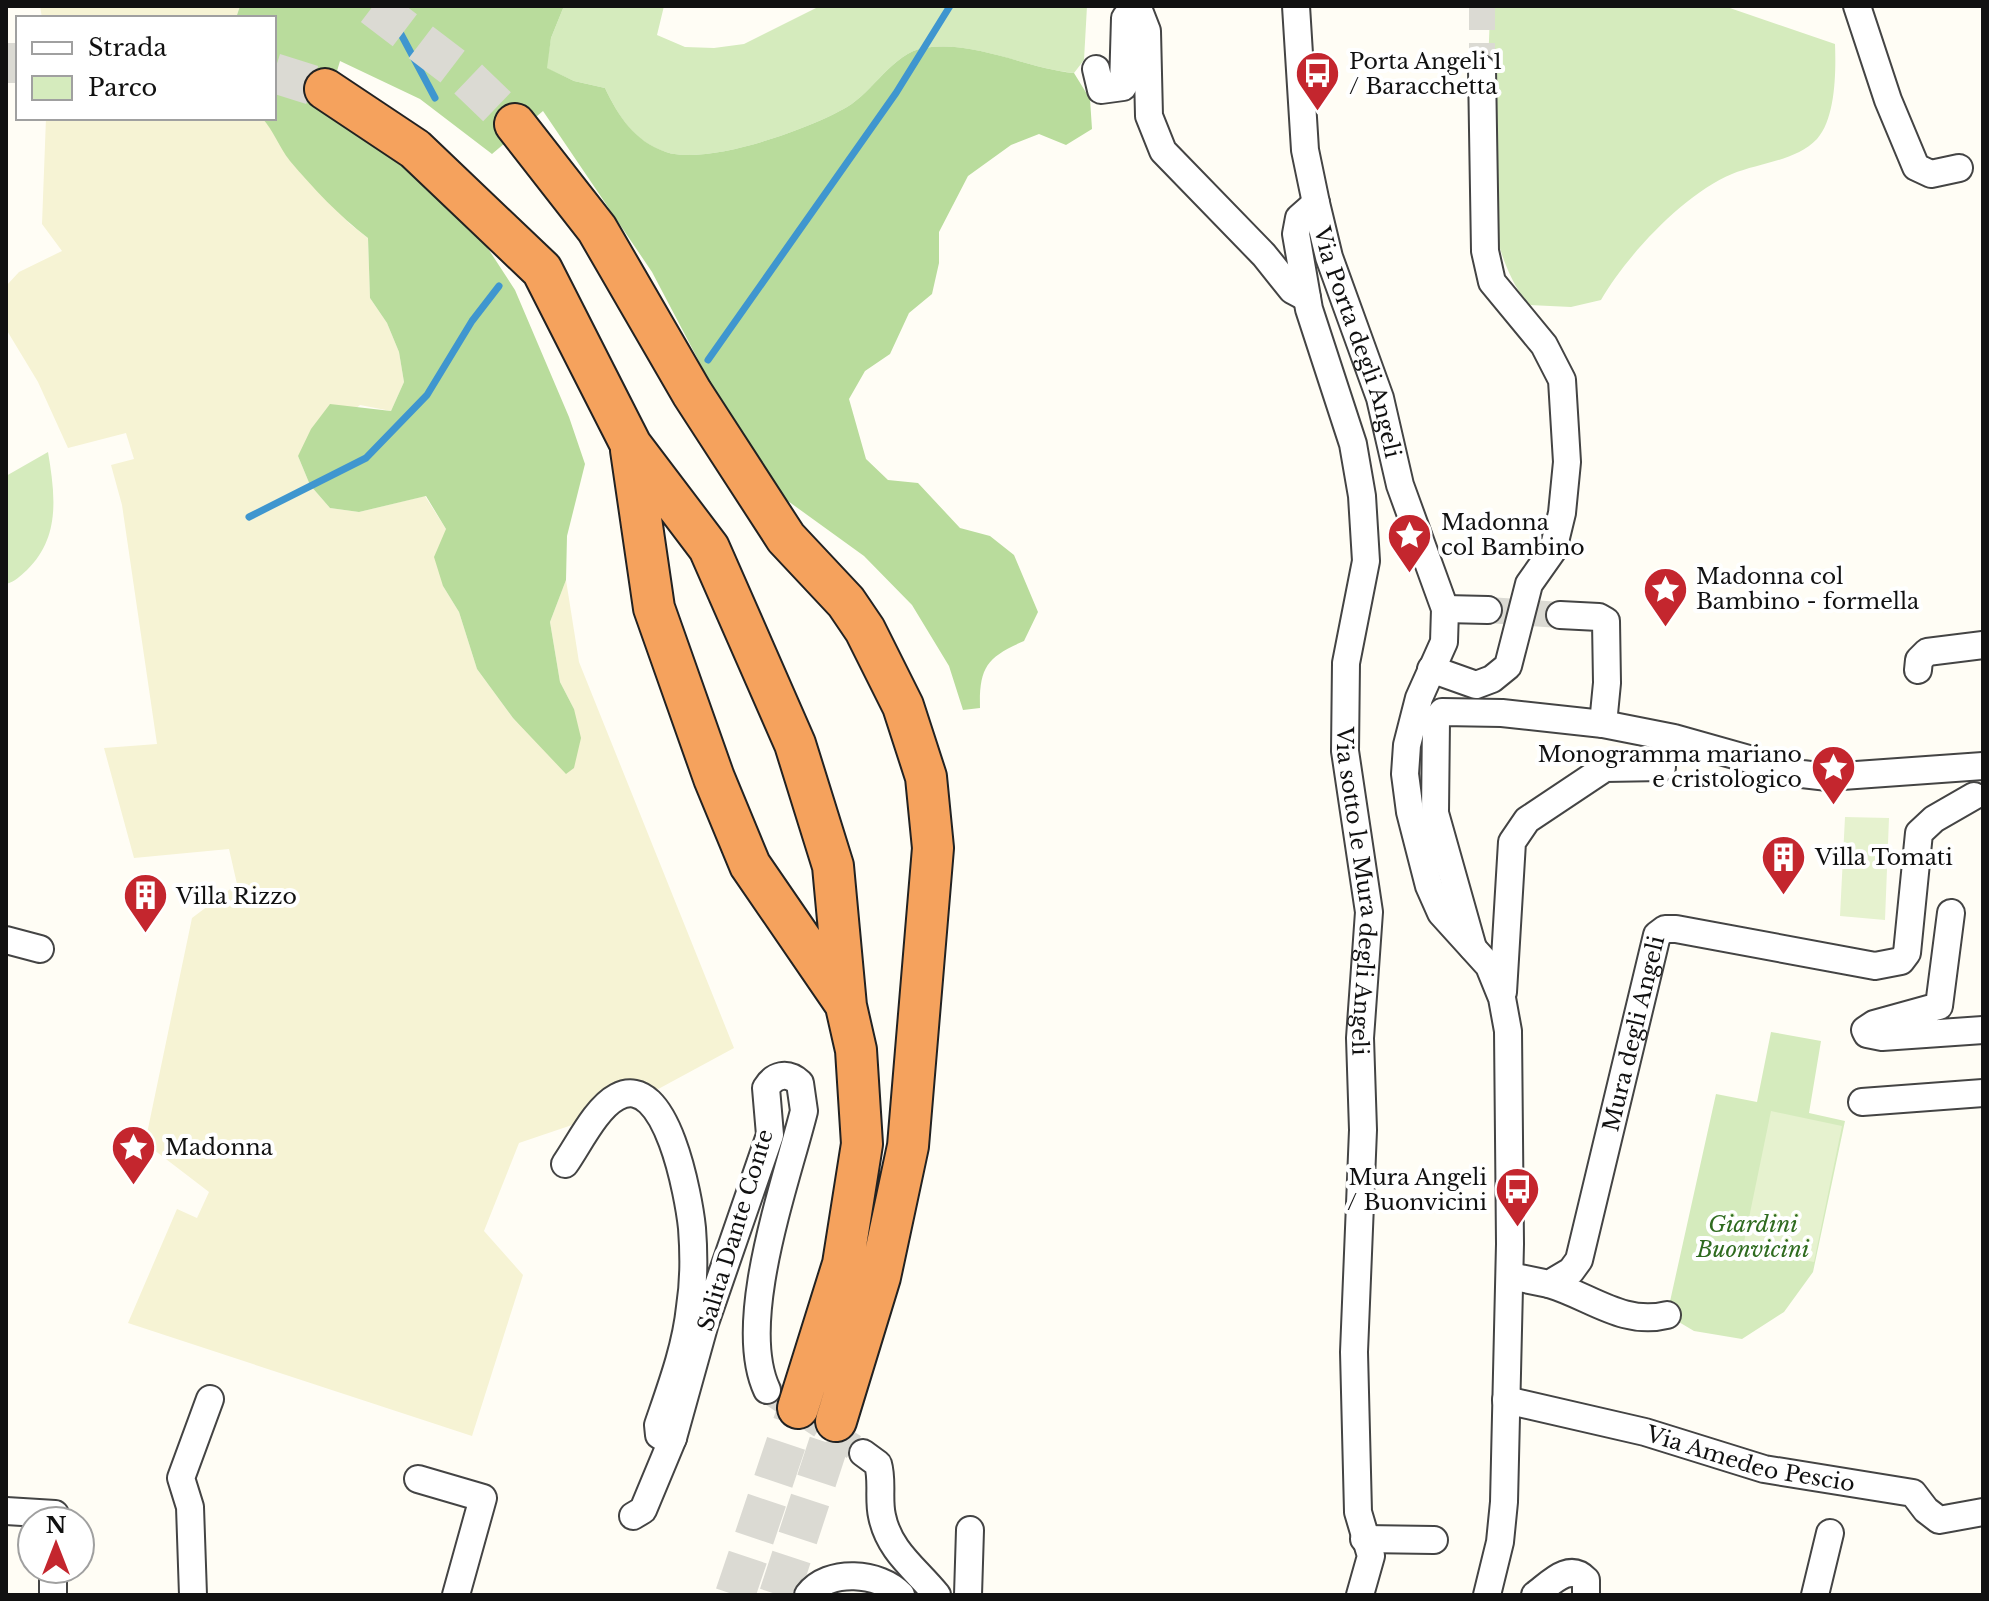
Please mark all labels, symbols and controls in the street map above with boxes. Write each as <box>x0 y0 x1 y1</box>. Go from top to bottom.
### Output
legend <box>16 16 276 120</box>
text: Strada <box>88 33 167 62</box>
place label: Porta Angeli 1 / Baracchetta <box>1349 48 1503 100</box>
bus stop icon: Porta Angeli 1 / Baracchetta <box>1294 50 1342 113</box>
text: Parco <box>88 73 157 102</box>
street label: Via Porta degli Angeli <box>1308 223 1406 461</box>
place label: Madonna col Bambino <box>1441 509 1585 561</box>
place icon: Madonna col Bambino <box>1386 511 1434 574</box>
place label: Madonna col Bambino - formella <box>1696 563 1920 615</box>
place icon: Madonna col Bambino - formella <box>1641 565 1689 628</box>
street label: Via sotto le Mura degli Angeli <box>1331 725 1383 1056</box>
place label: Monogramma mariano e cristologico <box>1538 741 1802 793</box>
place icon: Monogramma mariano e cristologico <box>1809 743 1857 806</box>
building icon: Villa Tomati <box>1760 833 1808 896</box>
place label: Villa Tomati <box>1814 844 1953 871</box>
building icon: Villa Rizzo <box>121 872 169 935</box>
place label: Villa Rizzo <box>175 883 297 910</box>
street label: Mura degli Angeli <box>1597 932 1670 1134</box>
place icon: Madonna <box>110 1123 158 1186</box>
street label: Salita Dante Conte <box>692 1126 779 1334</box>
place label: Madonna <box>165 1134 274 1161</box>
place label: Mura Angeli / Buonvicini <box>1347 1164 1487 1216</box>
bus stop icon: Mura Angeli / Buonvicini <box>1494 1166 1542 1229</box>
park label: Giardini Buonvicini <box>1696 1211 1810 1263</box>
street label: Via Amedeo Pescio <box>1642 1420 1857 1497</box>
north arrow <box>16 1505 96 1585</box>
text: N <box>46 1512 67 1539</box>

